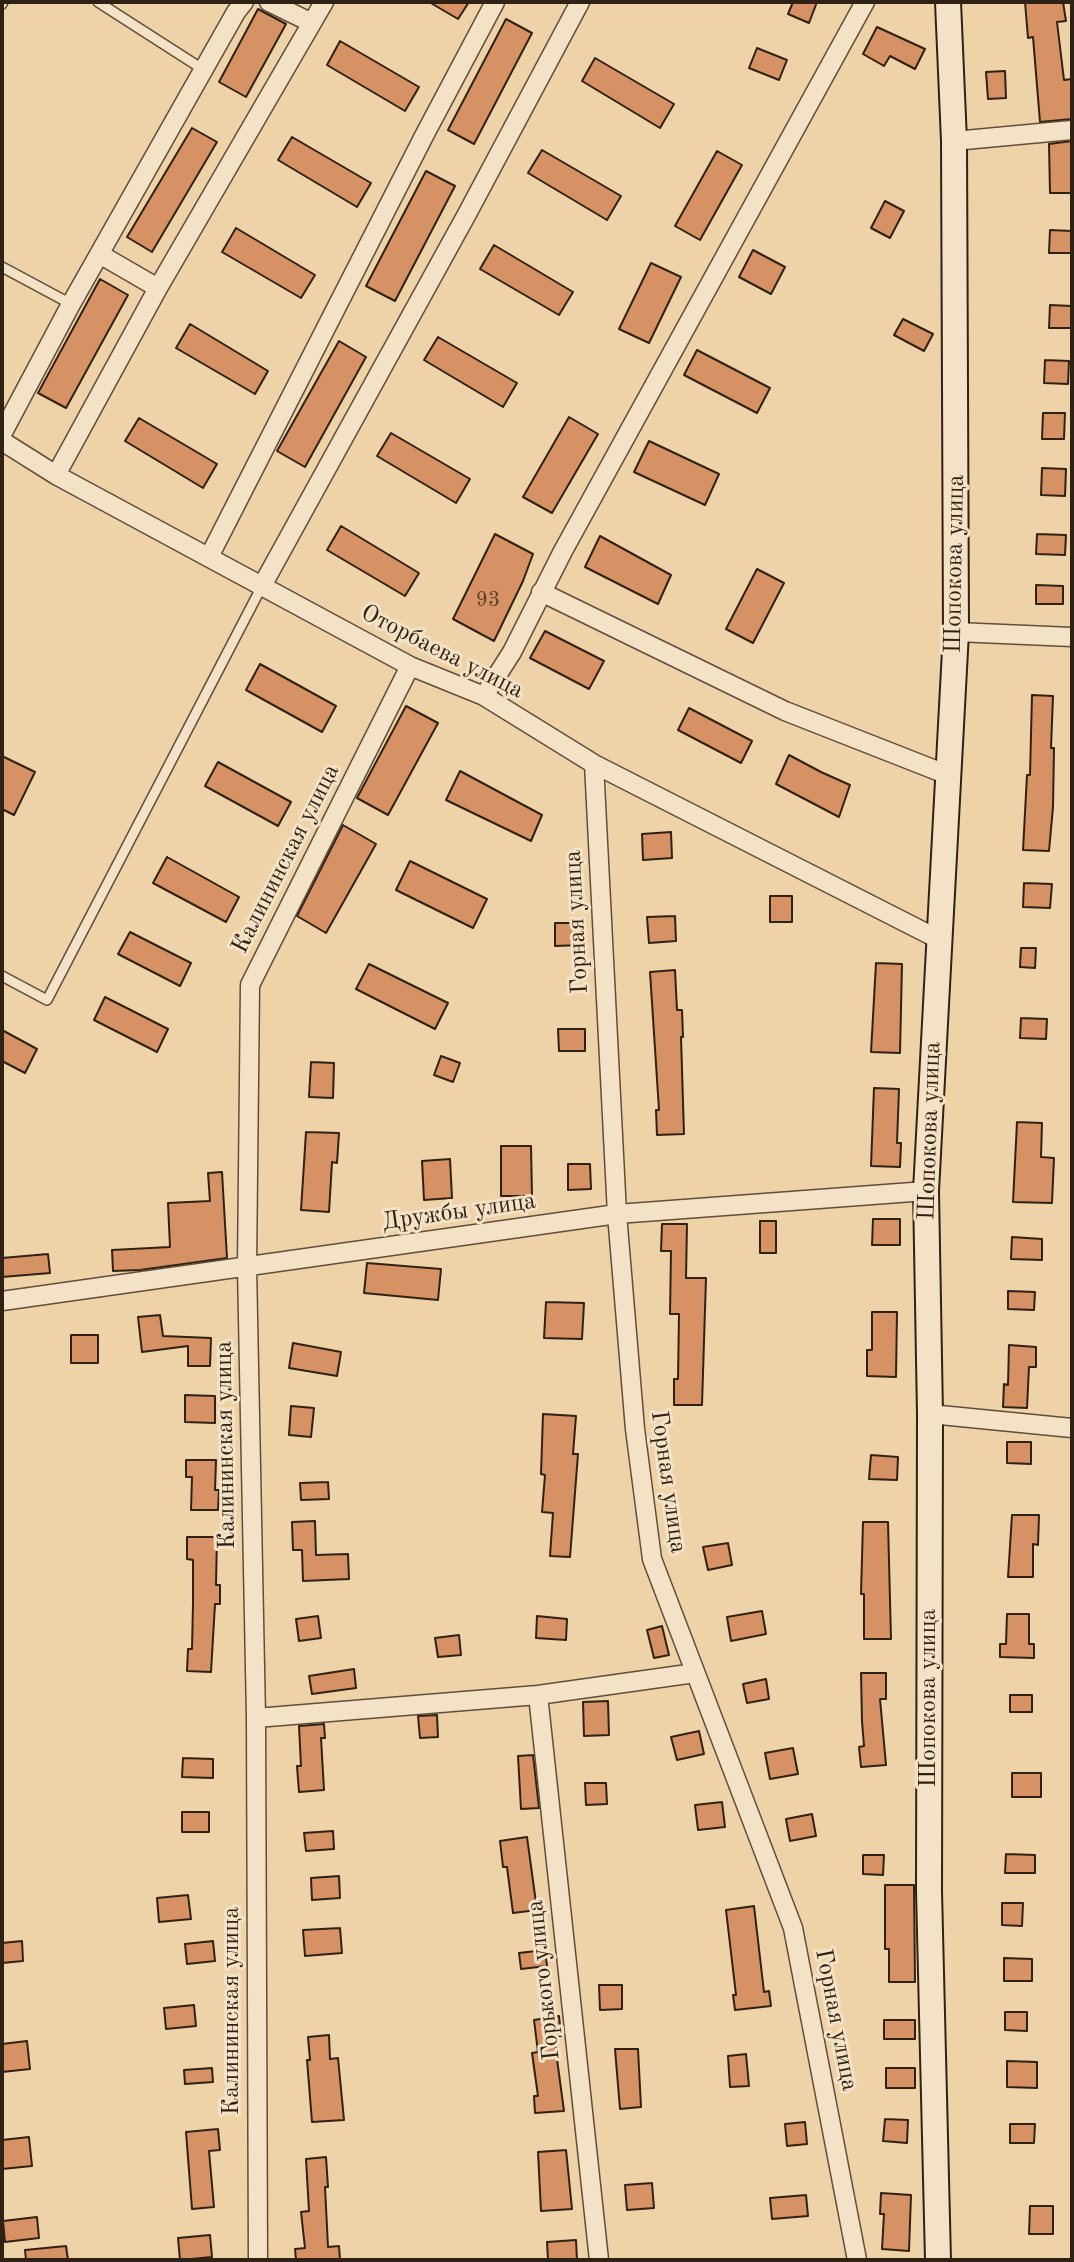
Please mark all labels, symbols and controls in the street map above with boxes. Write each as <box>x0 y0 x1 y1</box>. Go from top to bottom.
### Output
street label: Шопокова улица <box>939 474 971 654</box>
house number: 93 <box>476 587 500 613</box>
street label: Оторбаева улица <box>356 599 528 705</box>
street label: Калининская улица <box>226 760 346 958</box>
street label: Горная улица <box>559 849 595 995</box>
street label: Шопокова улица <box>912 1041 948 1221</box>
street label: Дружбы улица <box>380 1187 538 1237</box>
street label: Калининская улица <box>210 1341 242 1549</box>
street label: Горная улица <box>644 1409 692 1555</box>
street label: Шопокова улица <box>915 1609 943 1787</box>
street label: Горького улица <box>521 1898 567 2062</box>
street label: Калининская улица <box>218 1907 246 2115</box>
street label: Горная улица <box>808 1947 864 2093</box>

